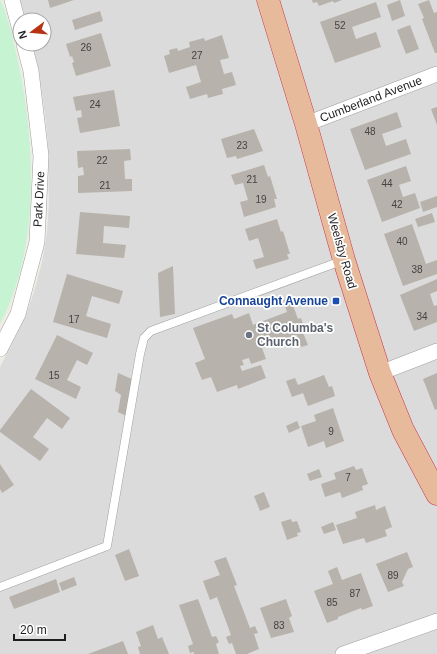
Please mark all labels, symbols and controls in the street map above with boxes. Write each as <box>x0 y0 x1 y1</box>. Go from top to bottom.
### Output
north arrow <box>12 12 52 52</box>
house number: 52 <box>334 20 346 31</box>
text: N <box>16 29 29 40</box>
house number: 26 <box>80 42 92 53</box>
house number: 27 <box>191 50 203 61</box>
street label: Cumberland Avenue <box>318 73 424 125</box>
house number: 24 <box>89 99 101 110</box>
house number: 48 <box>364 126 376 137</box>
house number: 23 <box>236 140 248 151</box>
house number: 22 <box>96 155 108 166</box>
street label: Park Drive <box>31 170 47 227</box>
house number: 21 <box>246 174 258 185</box>
house number: 44 <box>381 178 393 189</box>
house number: 21 <box>99 180 111 191</box>
house number: 19 <box>255 194 267 205</box>
house number: 42 <box>391 199 403 210</box>
street label: Weelsby Road <box>325 212 359 290</box>
house number: 40 <box>396 236 408 247</box>
house number: 38 <box>411 264 423 275</box>
place label: Connaught Avenue <box>219 294 328 308</box>
marker: Connaught Avenue <box>331 296 341 306</box>
house number: 34 <box>416 311 428 322</box>
house number: 17 <box>68 314 80 325</box>
place label: St Columba's Church <box>257 321 334 349</box>
marker: St Columba's Church <box>244 330 254 340</box>
house number: 15 <box>48 370 60 381</box>
house number: 9 <box>328 426 334 437</box>
house number: 7 <box>345 472 351 483</box>
house number: 89 <box>387 570 399 581</box>
house number: 87 <box>349 588 361 599</box>
house number: 85 <box>326 597 338 608</box>
scale bar <box>14 616 65 642</box>
house number: 83 <box>273 620 285 631</box>
text: 20 m <box>20 623 47 637</box>

